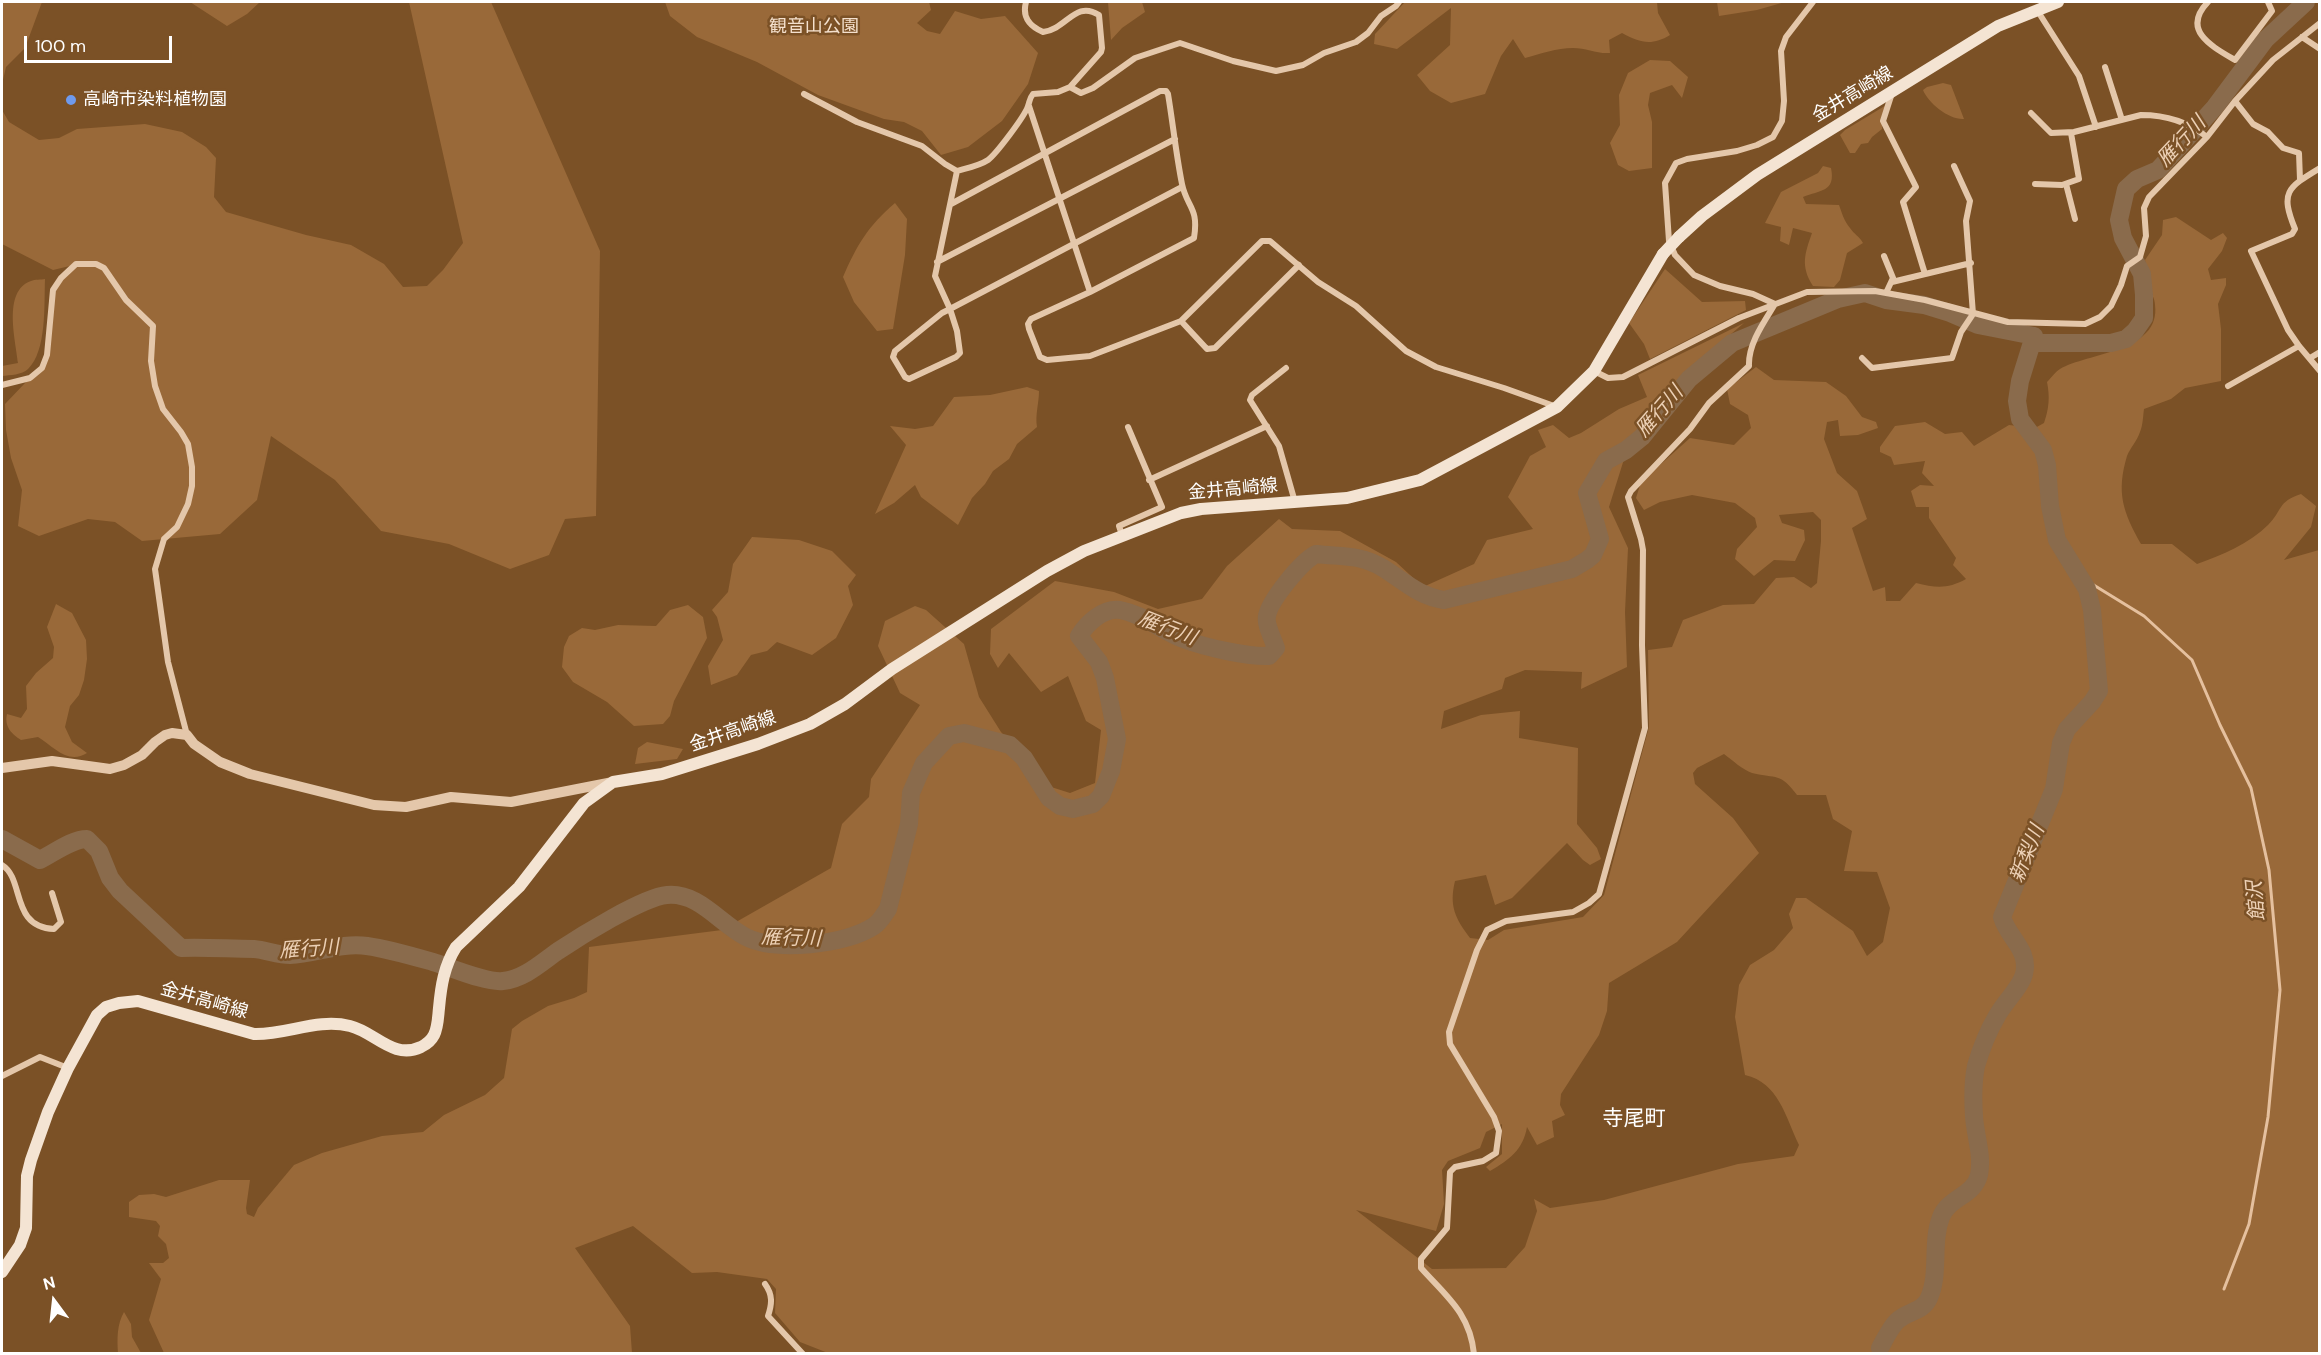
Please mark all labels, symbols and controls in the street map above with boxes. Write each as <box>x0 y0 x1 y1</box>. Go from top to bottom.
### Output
park label: 観音山公園 <box>769 16 859 38</box>
scale bar <box>27 24 176 62</box>
text: 100 m <box>35 34 86 58</box>
street label: 金井高崎線 <box>1809 63 1897 127</box>
place label: 高崎市染料植物園 <box>83 89 227 111</box>
marker: 高崎市染料植物園 <box>64 93 78 107</box>
water label: 雁行川 <box>2153 112 2211 172</box>
water label: 雁行川 <box>1631 381 1689 443</box>
street label: 金井高崎線 <box>1187 475 1279 505</box>
water label: 雁行川 <box>1135 607 1199 651</box>
street label: 金井高崎線 <box>687 707 779 757</box>
water label: 新梨川 <box>2006 822 2050 886</box>
water label: 館沢 <box>2243 880 2271 922</box>
water label: 雁行川 <box>761 926 821 952</box>
water label: 雁行川 <box>278 936 340 964</box>
street label: 金井高崎線 <box>158 978 250 1024</box>
district label: 寺尾町 <box>1603 1106 1665 1132</box>
north arrow <box>24 1271 84 1331</box>
text: N <box>41 1271 58 1295</box>

